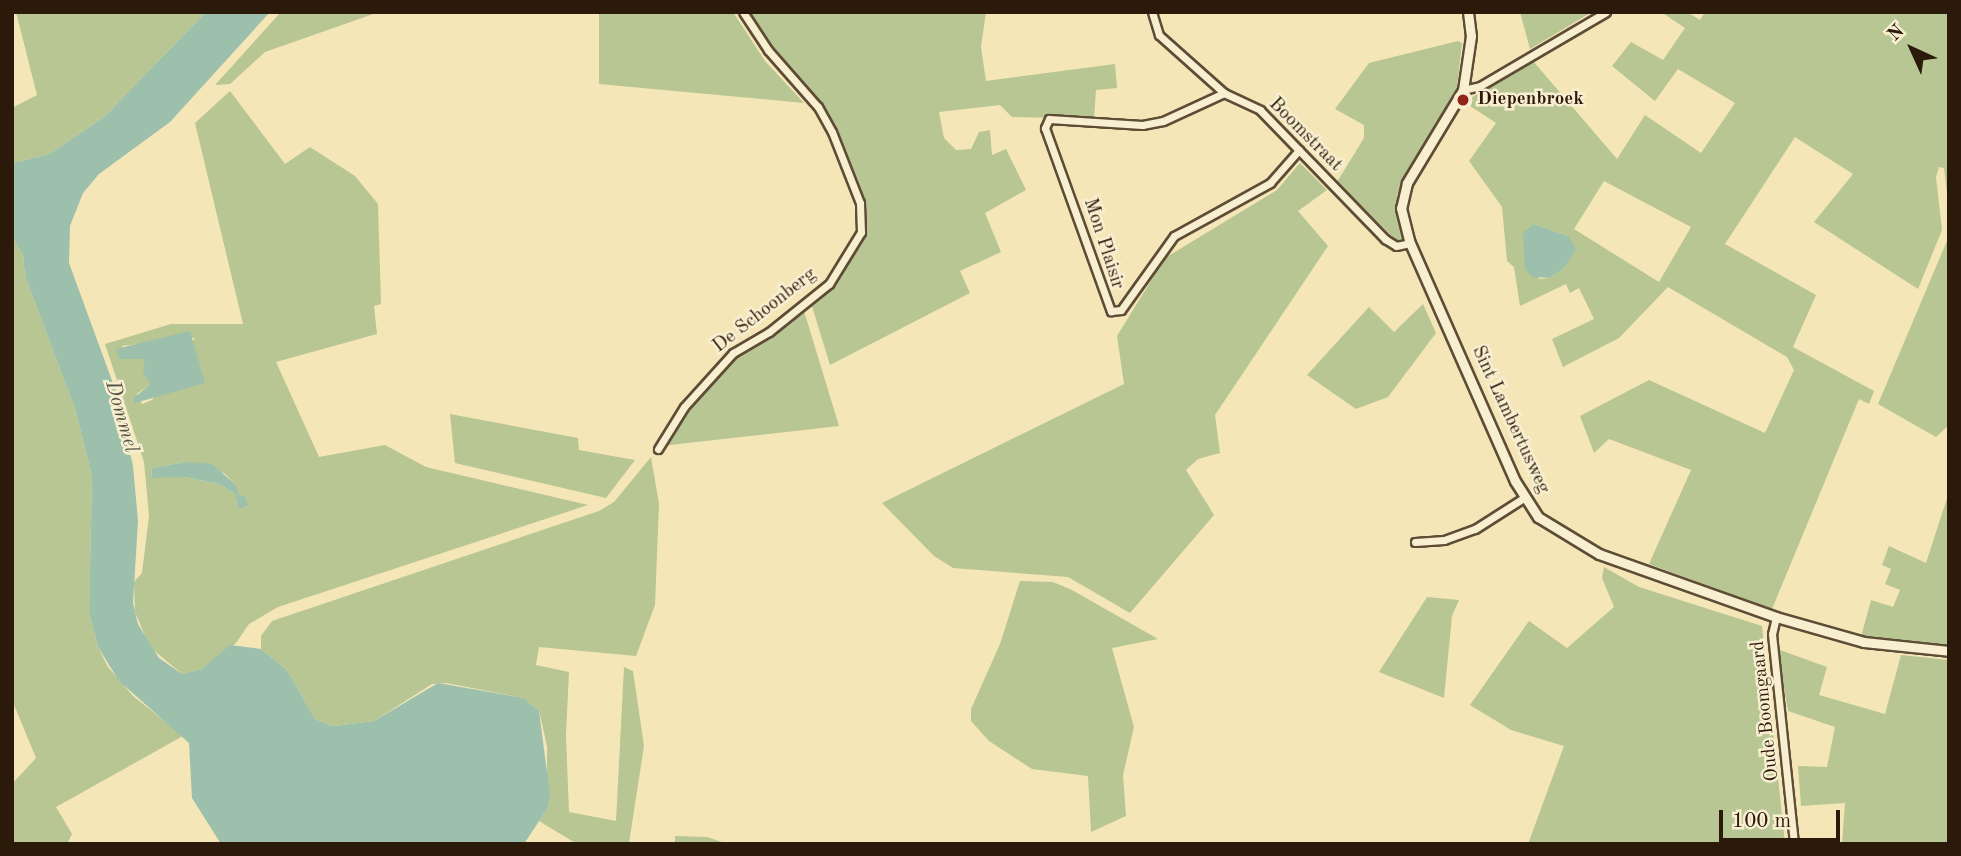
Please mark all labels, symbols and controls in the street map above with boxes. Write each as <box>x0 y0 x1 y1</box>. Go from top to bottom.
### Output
north arrow <box>1877 14 1947 84</box>
text: N <box>1885 22 1909 46</box>
place label: Diepenbroek <box>1477 89 1584 111</box>
marker: Diepenbroek <box>1455 92 1471 108</box>
street label: Boomstraat <box>1263 93 1347 177</box>
street label: Mon Plaisir <box>1078 195 1128 293</box>
street label: De Schoonberg <box>709 264 821 358</box>
street label: Sint Lambertusweg <box>1466 342 1554 498</box>
water label: Dommel <box>99 378 143 456</box>
street label: Oude Boomgaard <box>1747 640 1785 782</box>
scale bar <box>1723 796 1844 840</box>
text: 100 m <box>1732 811 1791 832</box>

